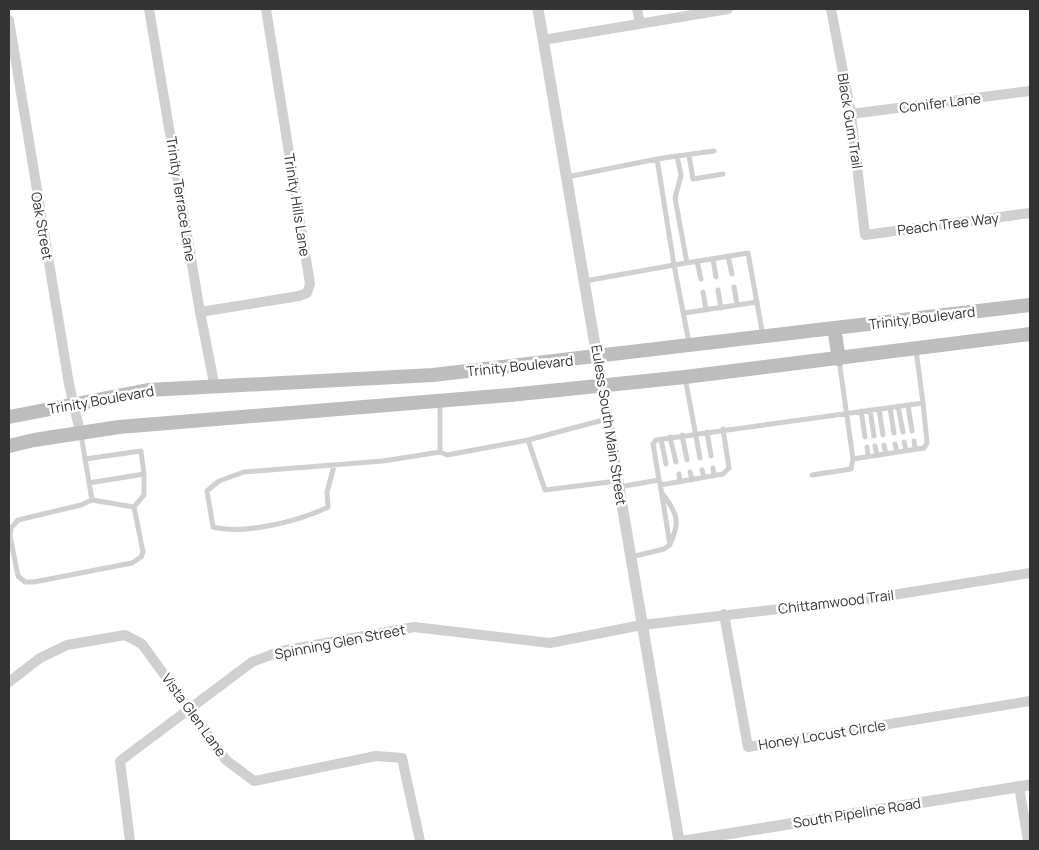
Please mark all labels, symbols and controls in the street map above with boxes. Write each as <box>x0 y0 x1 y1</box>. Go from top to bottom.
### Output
street label: Black Gum Trail <box>834 72 867 170</box>
street label: Conifer Lane <box>898 88 982 117</box>
street label: Trinity Terrace Lane <box>162 135 201 263</box>
street label: Trinity Hills Lane <box>280 152 315 258</box>
street label: Oak Street <box>27 190 58 262</box>
street label: Peach Tree Way <box>896 208 1000 239</box>
street label: Trinity Boulevard <box>868 302 976 333</box>
street label: Euless South Main Street <box>587 343 632 507</box>
street label: Trinity Boulevard <box>466 350 574 381</box>
street label: Trinity Boulevard <box>46 381 155 418</box>
street label: Chittamwood Trail <box>777 585 895 618</box>
street label: Spinning Glen Street <box>273 619 407 664</box>
street label: Vista Glen Lane <box>158 669 231 760</box>
street label: Honey Locust Circle <box>757 715 887 754</box>
street label: South Pipeline Road <box>792 793 922 832</box>

